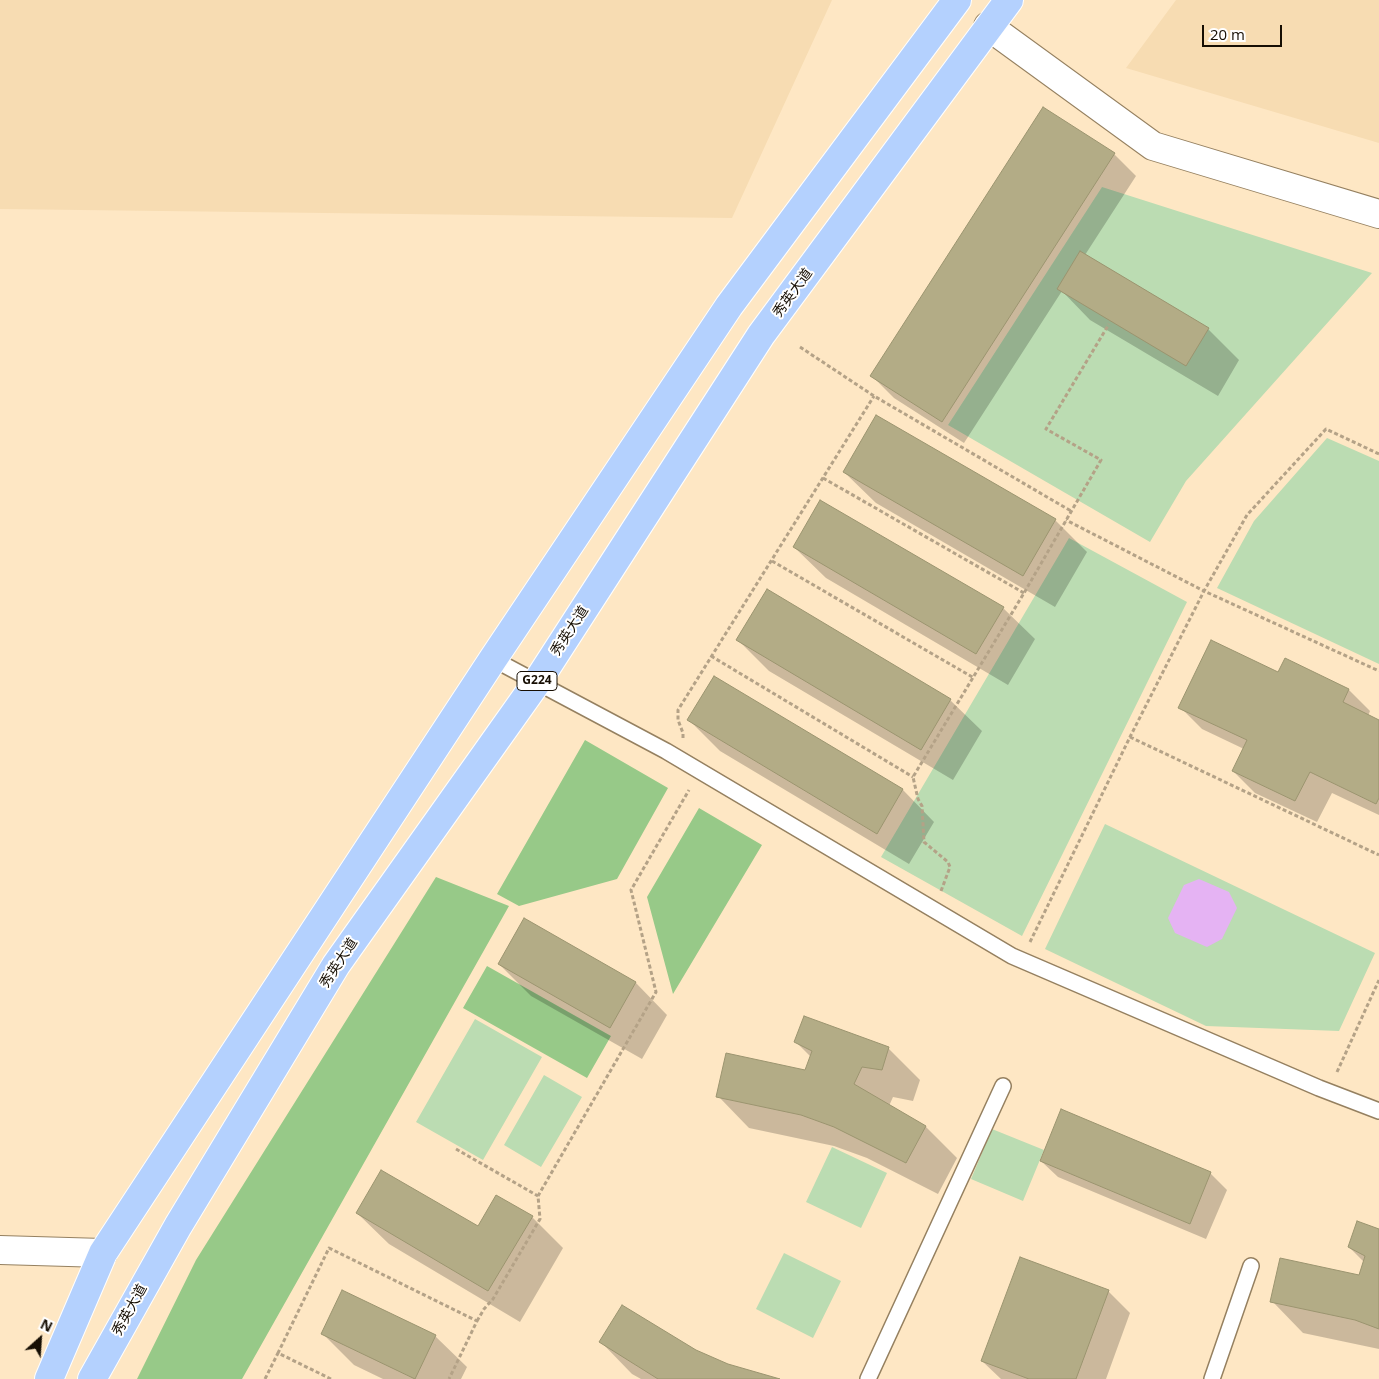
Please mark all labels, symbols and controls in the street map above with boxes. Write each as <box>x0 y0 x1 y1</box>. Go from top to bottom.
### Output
scale bar <box>1204 15 1284 47</box>
text: 20 m <box>1210 24 1245 44</box>
street label: 秀英大道 <box>770 265 816 321</box>
street label: 秀英大道 <box>548 603 592 659</box>
road number: G224 <box>517 671 557 690</box>
street label: 秀英大道 <box>317 935 361 991</box>
street label: 秀英大道 <box>109 1281 151 1339</box>
north arrow <box>15 1314 65 1364</box>
text: N <box>38 1314 56 1336</box>

